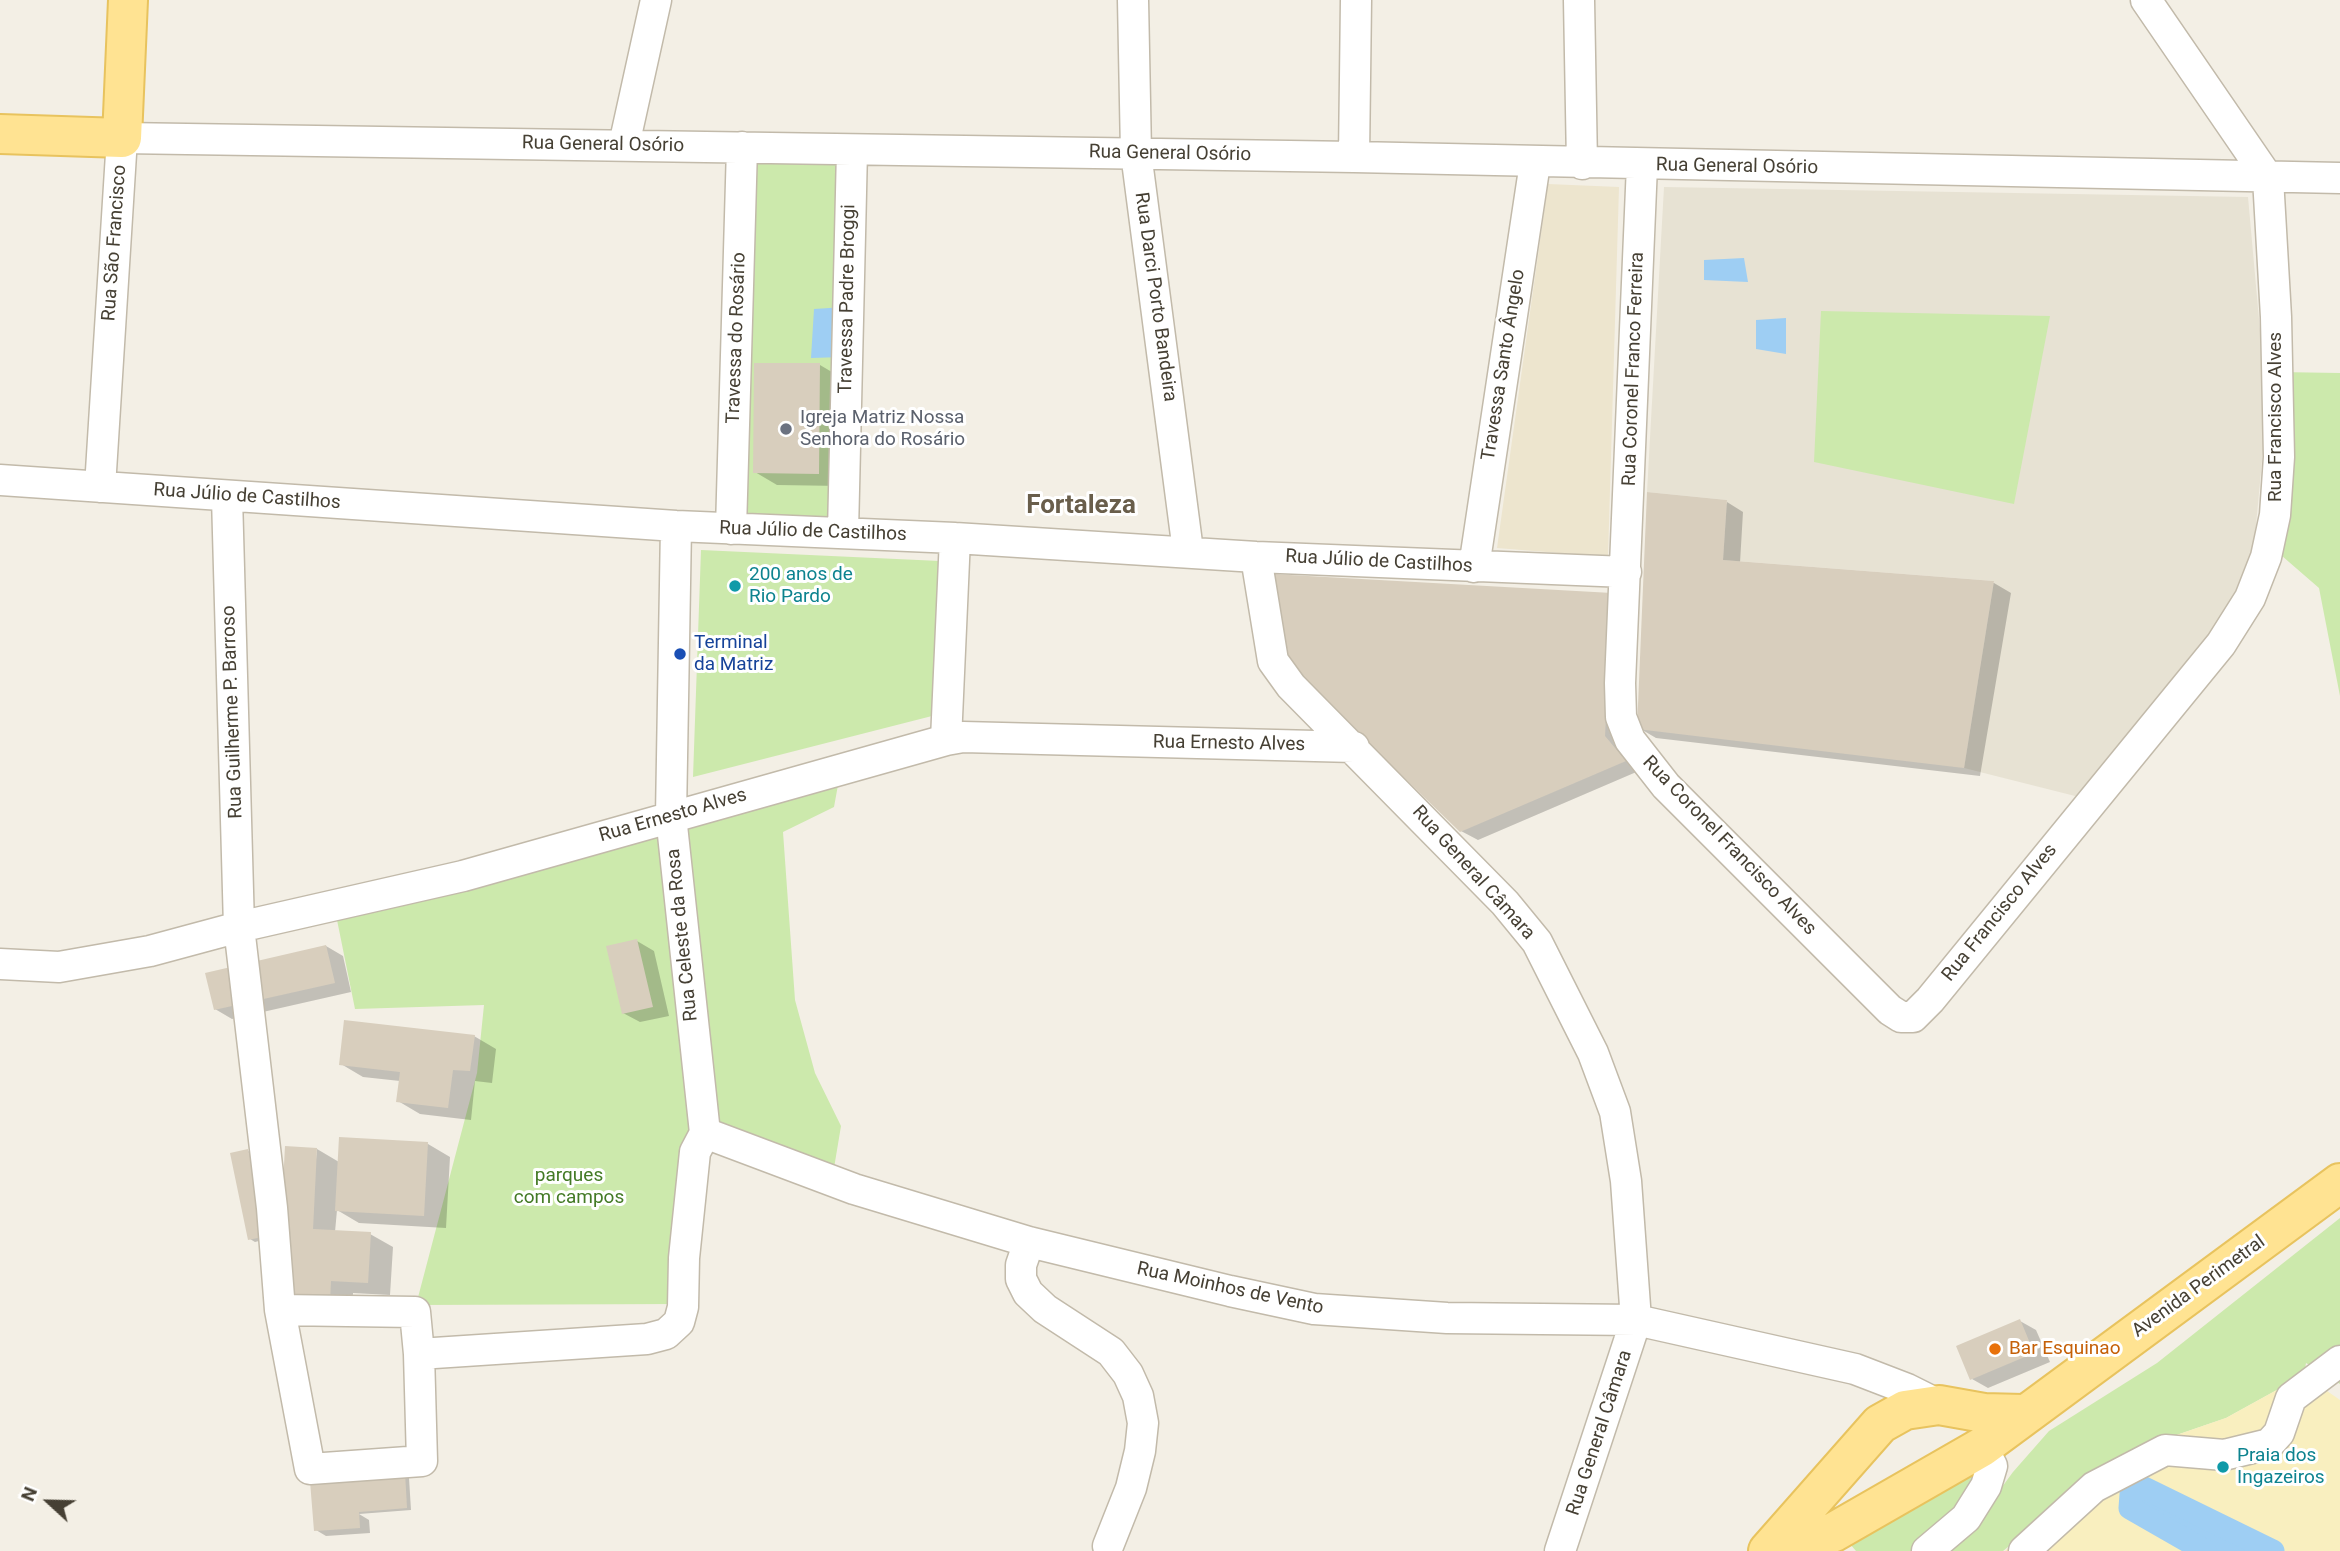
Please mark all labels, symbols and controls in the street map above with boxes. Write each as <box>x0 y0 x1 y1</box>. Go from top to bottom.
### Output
street label: Rua General Osório <box>522 132 684 158</box>
street label: Rua General Osório <box>1089 141 1251 167</box>
street label: Rua General Osório <box>1656 154 1818 180</box>
street label: Rua São Francisco <box>98 164 132 322</box>
street label: Rua Darci Porto Bandeira <box>1129 191 1181 403</box>
street label: Travessa Padre Broggi <box>835 204 861 394</box>
street label: Travessa do Rosário <box>723 252 751 424</box>
street label: Rua Coronel Franco Ferreira <box>1619 252 1649 486</box>
street label: Travessa Santo Ângelo <box>1478 268 1530 462</box>
street label: Rua Francisco Alves <box>2265 332 2287 502</box>
place label: Igreja Matriz Nossa Senhora do Rosário <box>800 407 965 451</box>
marker: Igreja Matriz Nossa Senhora do Rosário <box>778 421 794 437</box>
street label: Rua Júlio de Castilhos <box>153 479 341 515</box>
district label: Fortaleza <box>1026 490 1136 522</box>
street label: Rua Júlio de Castilhos <box>719 517 907 547</box>
street label: Rua Júlio de Castilhos <box>1285 546 1473 578</box>
place label: 200 anos de Rio Pardo <box>749 564 853 608</box>
marker: 200 anos de Rio Pardo <box>727 578 743 594</box>
street label: Rua Guilherme P. Barroso <box>218 605 248 819</box>
place label: Terminal da Matriz <box>694 632 773 676</box>
marker: Terminal da Matriz <box>672 646 688 662</box>
street label: Rua Ernesto Alves <box>1153 731 1305 757</box>
street label: Rua Coronel Francisco Alves <box>1637 752 1821 940</box>
street label: Rua Ernesto Alves <box>597 784 749 848</box>
street label: Rua General Câmara <box>1407 801 1539 945</box>
street label: Rua Francisco Alves <box>1938 840 2062 986</box>
street label: Rua Celeste da Rosa <box>663 847 703 1023</box>
park label: parques com campos <box>514 1165 624 1209</box>
street label: Avenida Perimetral <box>2128 1231 2270 1343</box>
street label: Rua Moinhos de Vento <box>1135 1258 1325 1320</box>
place label: Bar Esquinao <box>2009 1338 2120 1360</box>
marker: Bar Esquinao <box>1987 1341 2003 1357</box>
street label: Rua General Câmara <box>1562 1347 1638 1519</box>
place label: Praia dos Ingazeiros <box>2237 1445 2325 1489</box>
marker: Praia dos Ingazeiros <box>2215 1459 2231 1475</box>
north arrow <box>14 1467 84 1537</box>
text: N <box>16 1483 42 1504</box>

